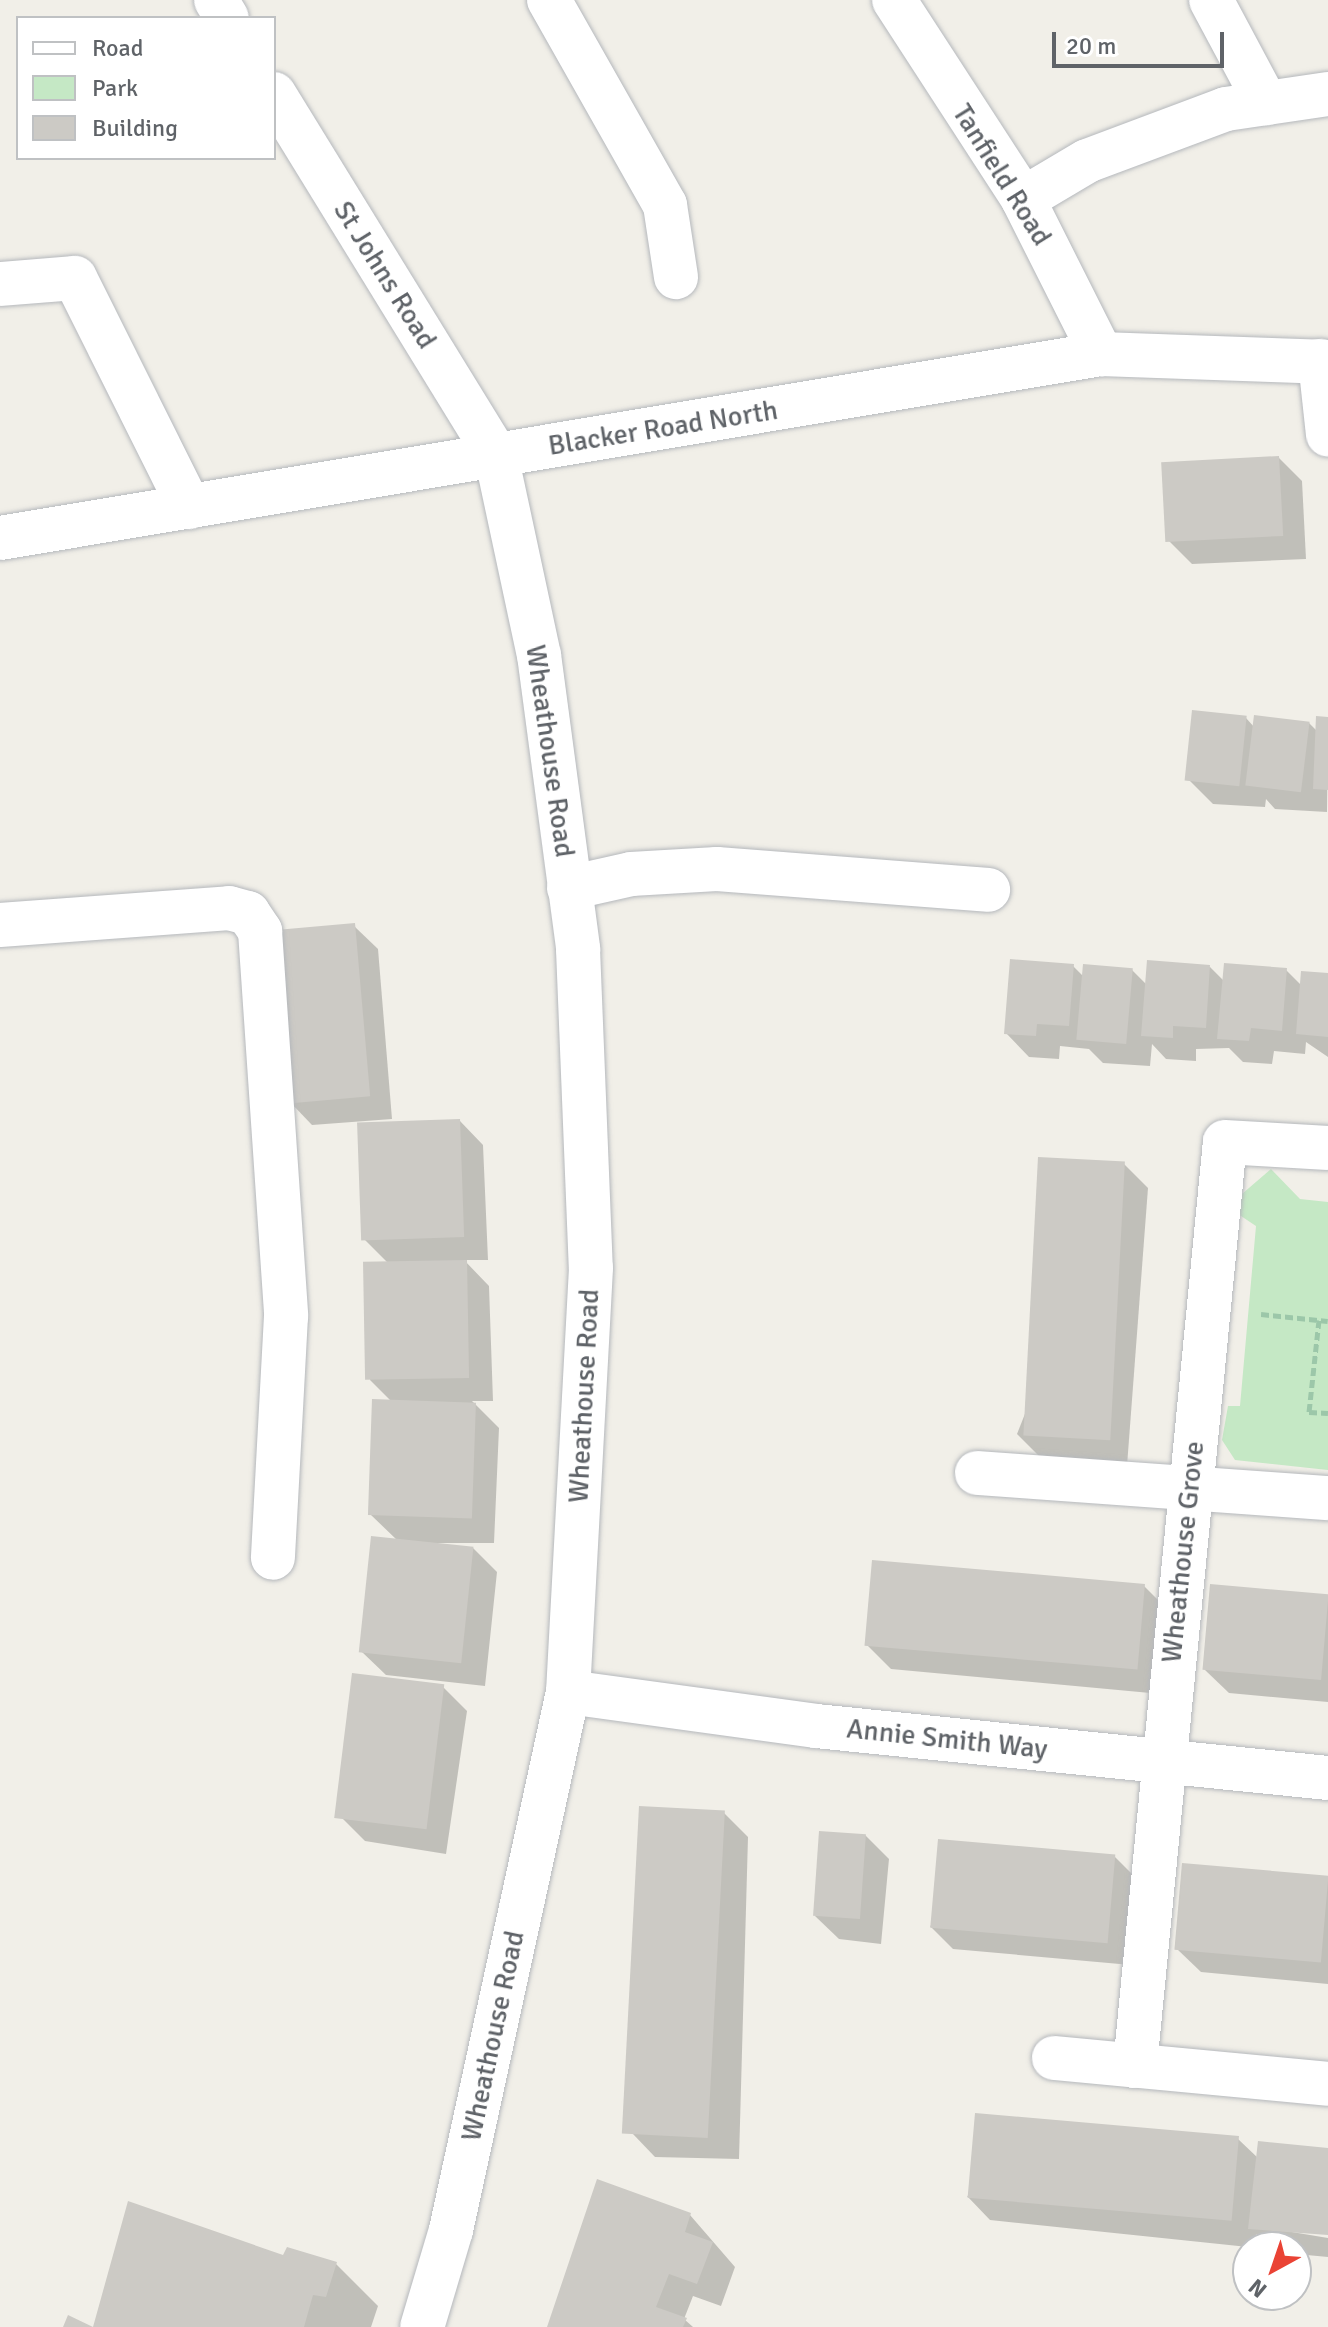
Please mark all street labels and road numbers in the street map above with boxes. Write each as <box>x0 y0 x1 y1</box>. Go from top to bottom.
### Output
street label: Tanfield Road <box>945 98 1059 252</box>
street label: St Johns Road <box>326 195 444 355</box>
street label: Blacker Road North <box>546 393 780 463</box>
street label: Wheathouse Road <box>518 643 582 859</box>
street label: Wheathouse Road <box>562 1288 606 1504</box>
street label: Wheathouse Grove <box>1155 1439 1211 1665</box>
street label: Annie Smith Way <box>845 1712 1049 1766</box>
street label: Wheathouse Road <box>454 1928 532 2144</box>

